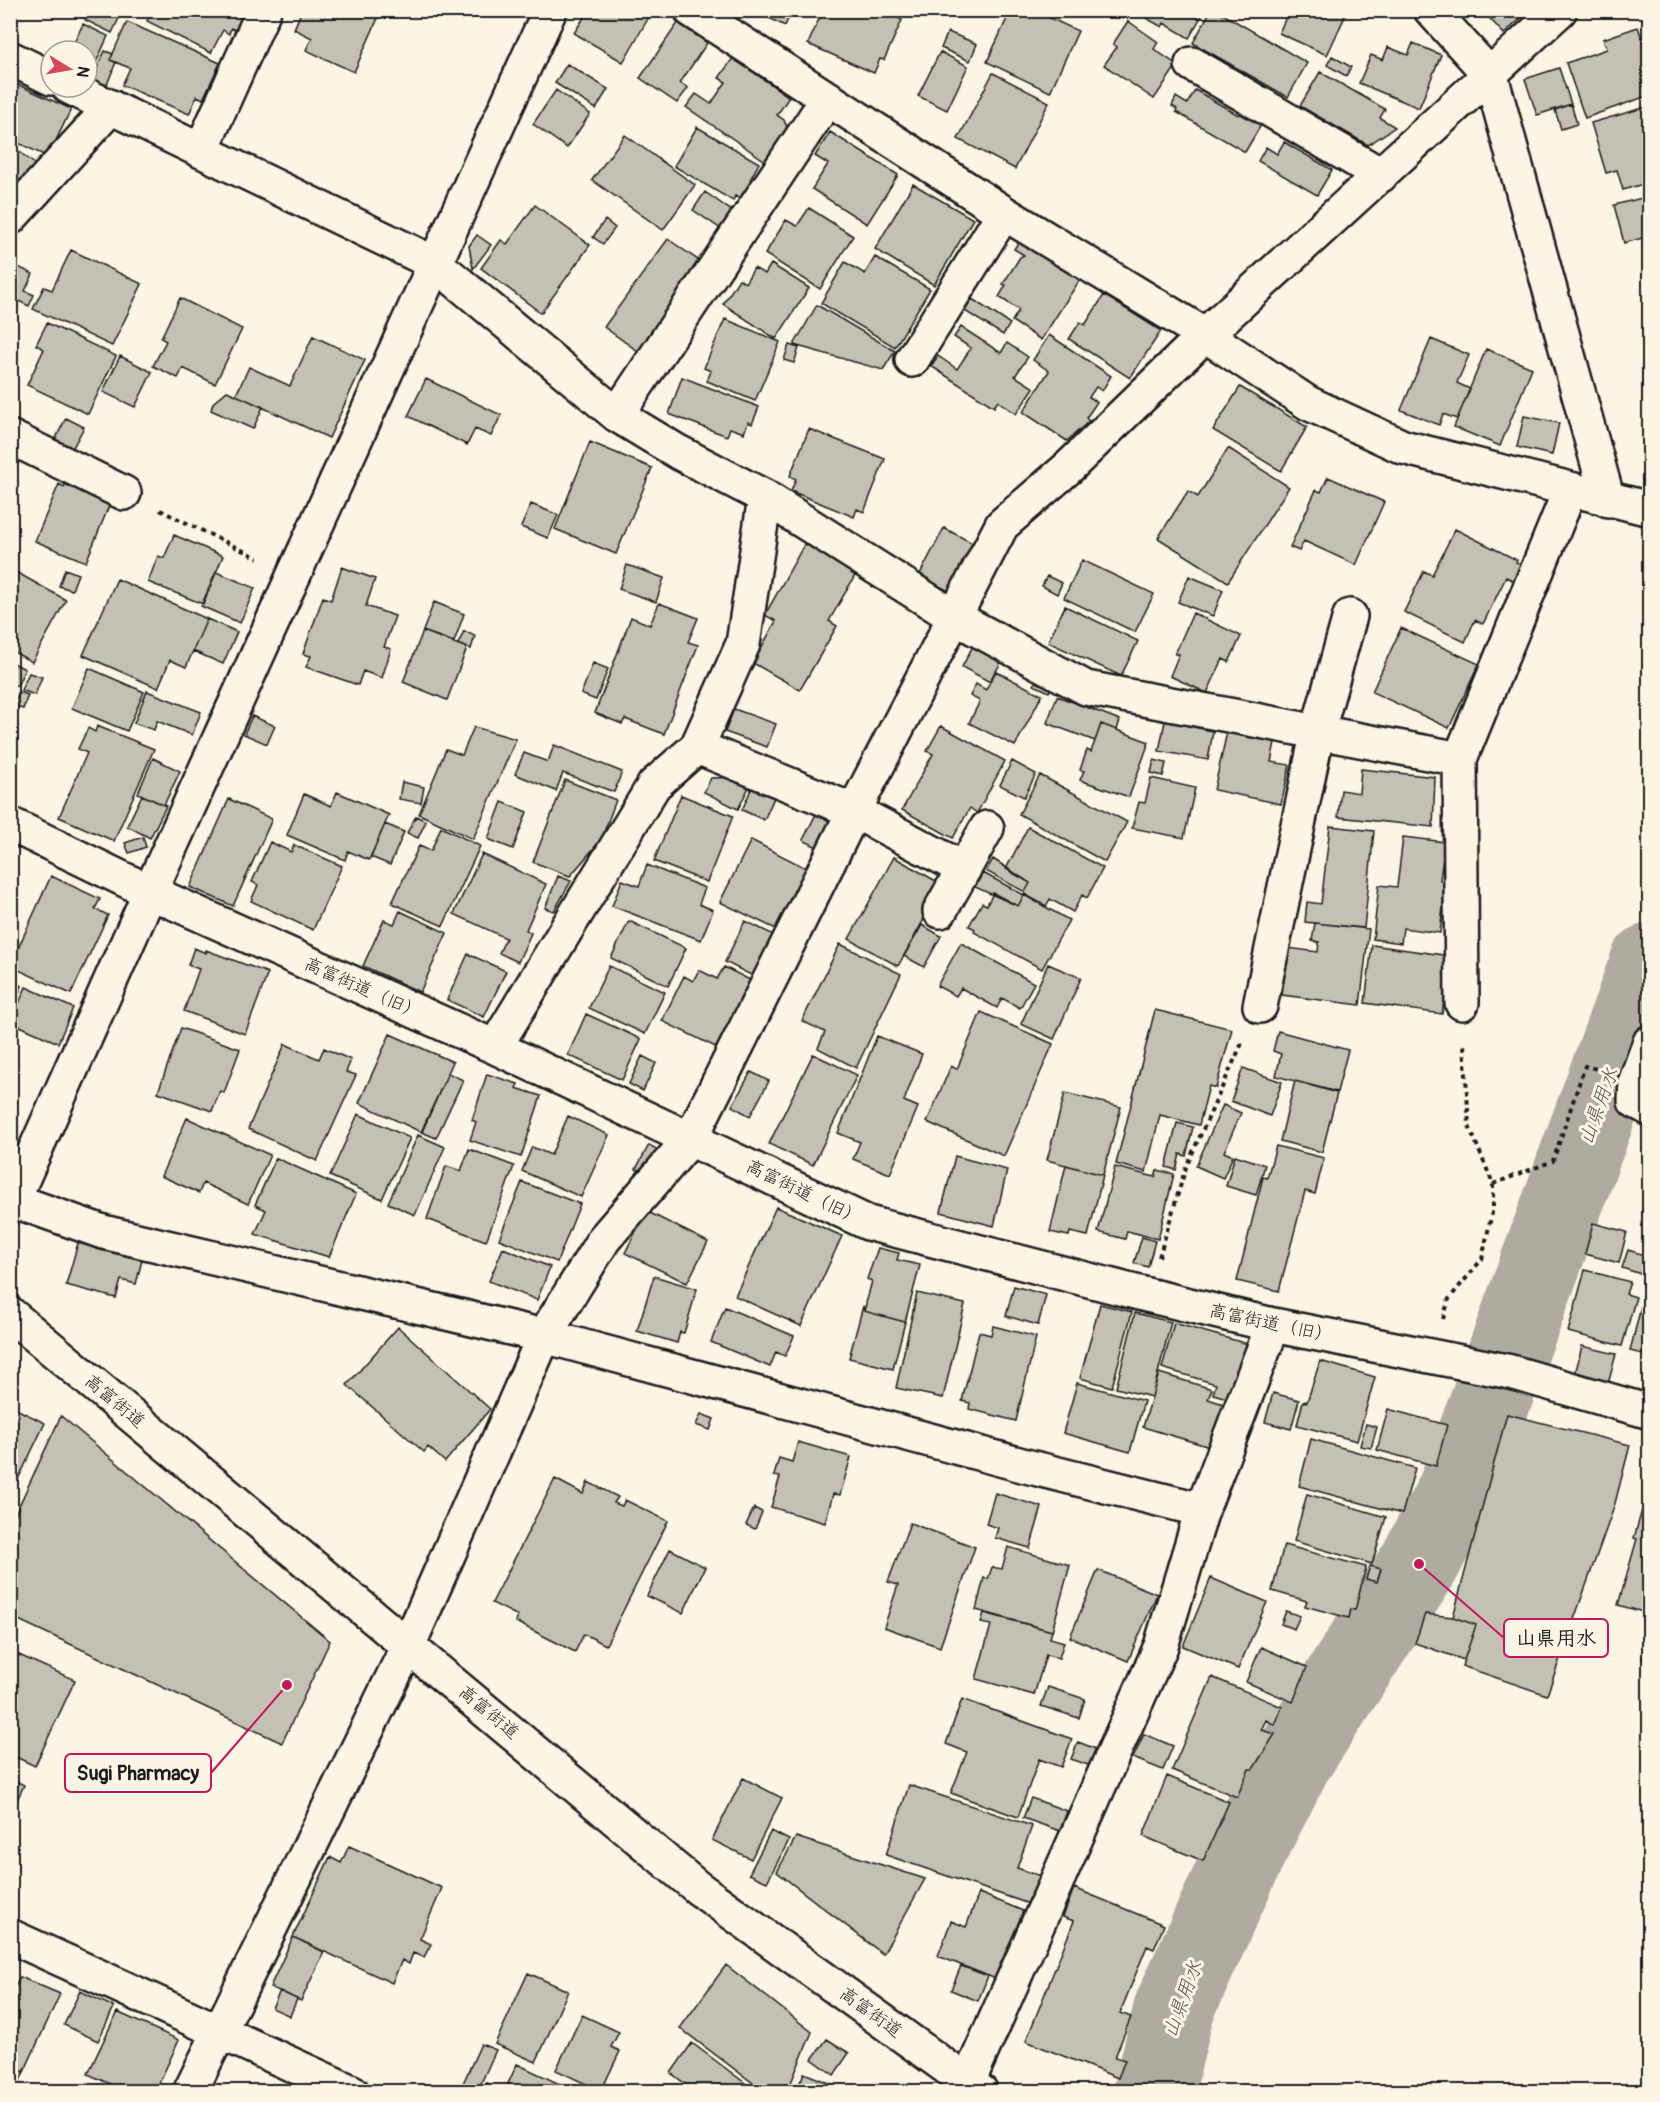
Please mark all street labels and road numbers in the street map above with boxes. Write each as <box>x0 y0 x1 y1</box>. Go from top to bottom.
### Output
street label: 高富街道（旧） <box>301 952 425 1025</box>
street label: 高富街道（旧） <box>742 1154 865 1230</box>
street label: 高富街道（旧） <box>1207 1299 1335 1348</box>
street label: 高富街道 <box>80 1369 150 1433</box>
street label: 高富街道 <box>454 1680 524 1744</box>
street label: 高富街道 <box>835 1982 907 2043</box>

